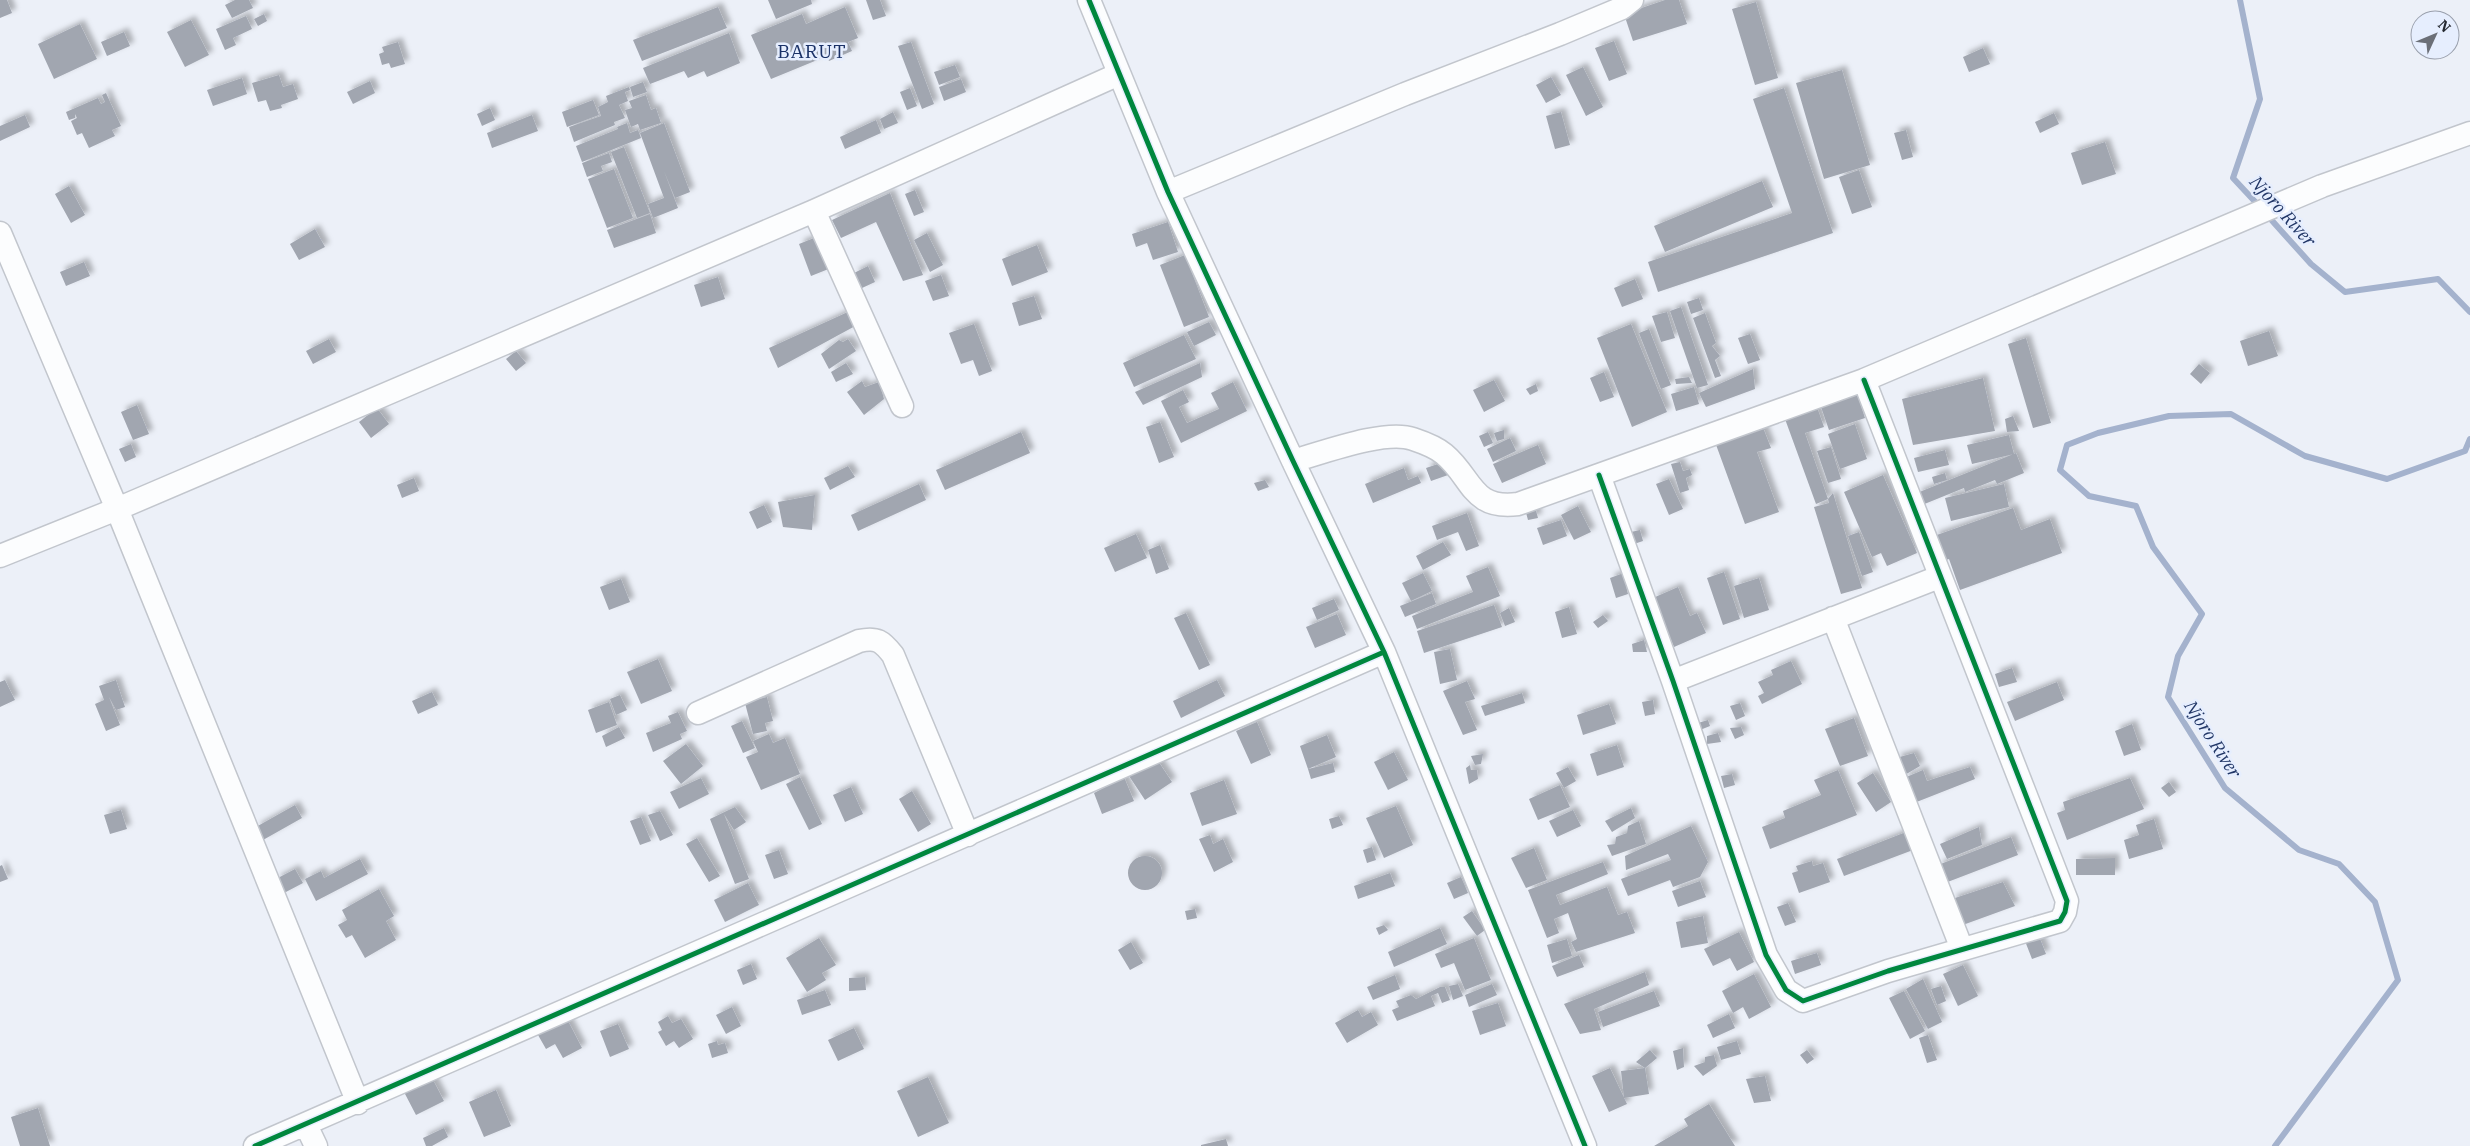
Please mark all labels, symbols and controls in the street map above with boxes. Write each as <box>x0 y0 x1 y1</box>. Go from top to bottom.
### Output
north arrow <box>2410 10 2460 60</box>
text: N <box>2434 16 2455 36</box>
district label: BARUT <box>777 39 847 63</box>
water label: Njoro River <box>2244 170 2322 252</box>
water label: Njoro River <box>2179 695 2247 783</box>

